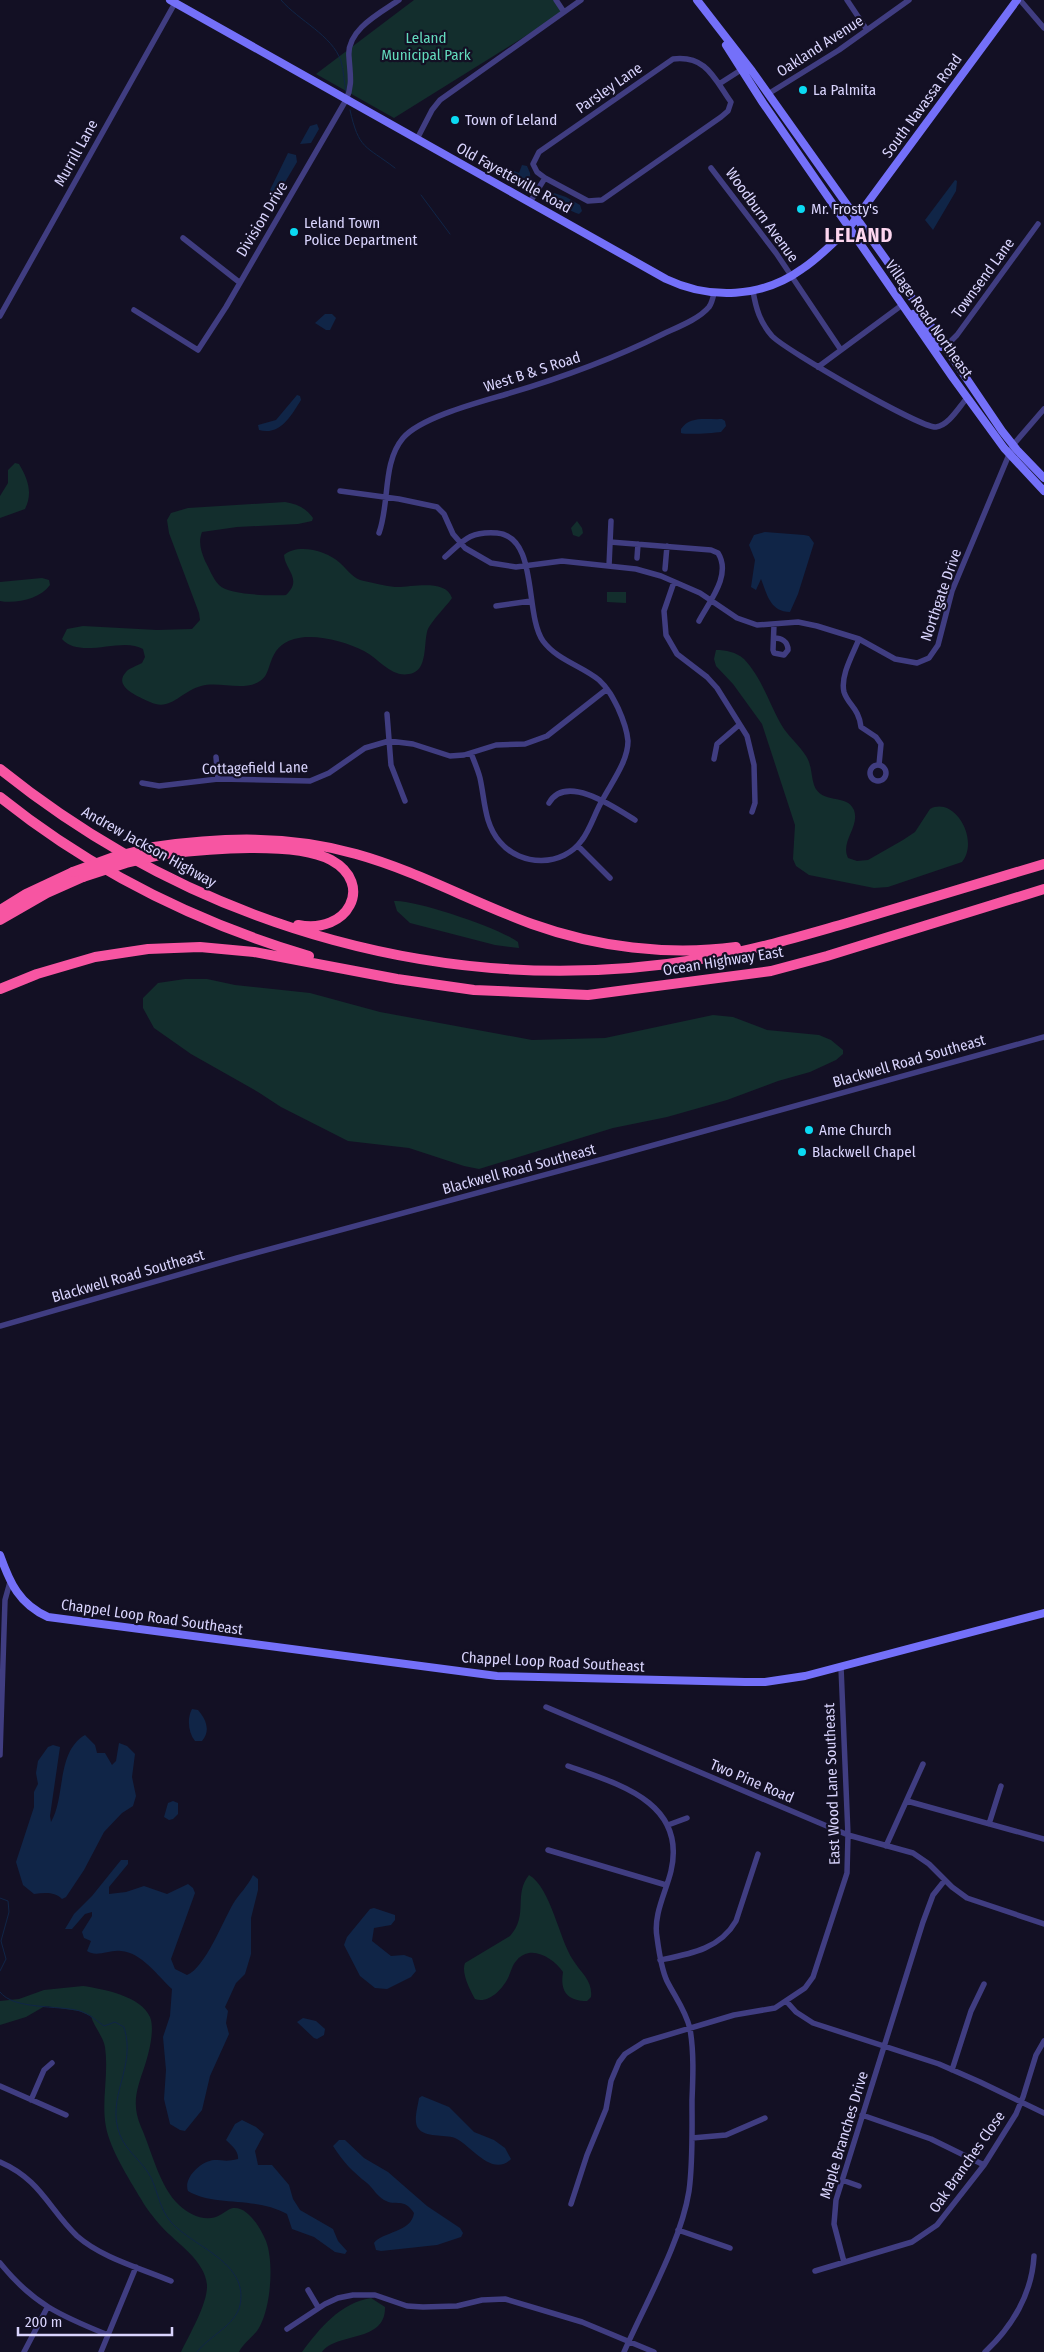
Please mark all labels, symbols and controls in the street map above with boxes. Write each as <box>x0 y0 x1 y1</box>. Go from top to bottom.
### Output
street label: Oakland Avenue <box>773 11 867 81</box>
park label: Leland Municipal Park <box>381 29 471 64</box>
street label: South Navassa Road <box>878 51 966 161</box>
street label: Parsley Lane <box>572 59 646 117</box>
place label: La Palmita <box>813 81 876 99</box>
marker: La Palmita <box>797 84 809 96</box>
place label: Town of Leland <box>465 111 557 129</box>
marker: Town of Leland <box>449 114 461 126</box>
street label: Murrill Lane <box>50 117 102 189</box>
street label: Old Fayetteville Road <box>453 139 575 217</box>
street label: Woodburn Avenue <box>722 164 802 266</box>
street label: Division Drive <box>233 178 291 260</box>
place label: Mr. Frosty's <box>811 200 878 218</box>
marker: Mr. Frosty's <box>795 203 807 215</box>
place label: Leland Town Police Department <box>304 214 417 249</box>
district label: LELAND <box>825 223 893 247</box>
marker: Leland Town Police Department <box>288 226 300 238</box>
street label: Townsend Lane <box>948 235 1018 321</box>
street label: Village Road Northeast <box>882 257 976 381</box>
street label: West B & S Road <box>481 348 583 396</box>
street label: Northgate Drive <box>917 546 965 644</box>
street label: Cottagefield Lane <box>202 758 308 778</box>
street label: Andrew Jackson Highway <box>79 802 220 892</box>
street label: Ocean Highway East <box>661 943 785 979</box>
street label: Blackwell Road Southeast <box>831 1031 987 1091</box>
place label: Ame Church <box>819 1121 892 1139</box>
marker: Ame Church <box>803 1124 815 1136</box>
street label: Blackwell Road Southeast <box>440 1140 598 1198</box>
place label: Blackwell Chapel <box>812 1143 916 1161</box>
marker: Blackwell Chapel <box>796 1146 808 1158</box>
street label: Blackwell Road Southeast <box>50 1246 206 1306</box>
street label: Chappel Loop Road Southeast <box>60 1595 244 1639</box>
street label: Chappel Loop Road Southeast <box>461 1648 645 1676</box>
street label: East Wood Lane Southeast <box>820 1703 844 1865</box>
street label: Two Pine Road <box>707 1755 797 1807</box>
street label: Maple Branches Drive <box>816 2069 872 2201</box>
street label: Oak Branches Close <box>925 2108 1009 2216</box>
scale bar <box>18 2304 171 2336</box>
text: 200 m <box>25 2313 62 2331</box>

